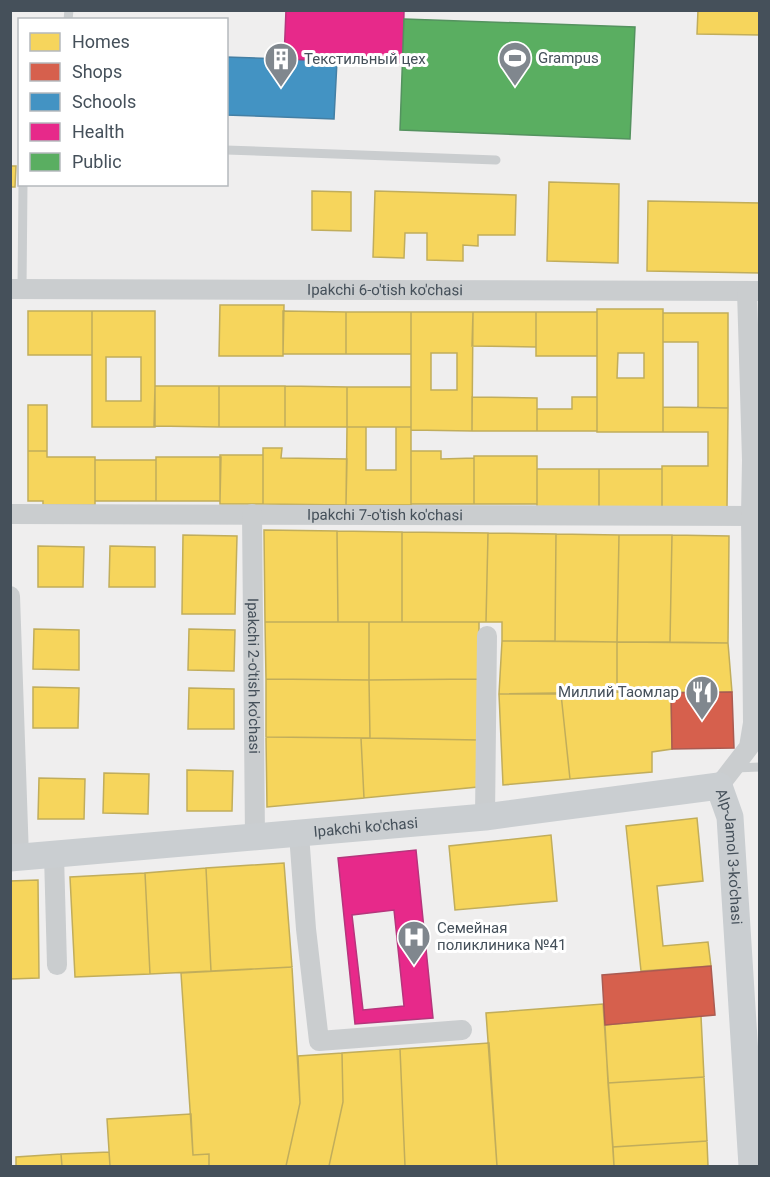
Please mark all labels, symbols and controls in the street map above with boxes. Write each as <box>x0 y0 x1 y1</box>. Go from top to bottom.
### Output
legend <box>18 18 228 186</box>
text: Homes <box>72 31 130 52</box>
sports icon: Grampus <box>497 40 533 87</box>
building icon: Текстильный цех <box>263 41 299 88</box>
place label: Grampus <box>538 49 599 67</box>
place label: Текстильный цех <box>304 50 426 68</box>
text: Shops <box>72 61 122 82</box>
text: Schools <box>72 91 136 112</box>
text: Health <box>72 121 124 142</box>
text: Public <box>72 151 122 172</box>
street label: Ipakchi 6-o'tish ko'chasi <box>307 281 463 299</box>
street label: Ipakchi 7-o'tish ko'chasi <box>307 506 463 524</box>
street label: Ipakchi 2-o'tish ko'chasi <box>244 598 263 754</box>
restaurant icon: Миллий Таомлар <box>684 674 720 721</box>
place label: Миллий Таомлар <box>558 683 679 701</box>
street label: Alp-Jamol 3-ko'chasi <box>712 786 746 925</box>
street label: Ipakchi ko'chasi <box>313 814 419 841</box>
hospital icon: Семейная поликлиника №41 <box>396 919 432 966</box>
place label: Семейная поликлиника №41 <box>437 919 566 954</box>

